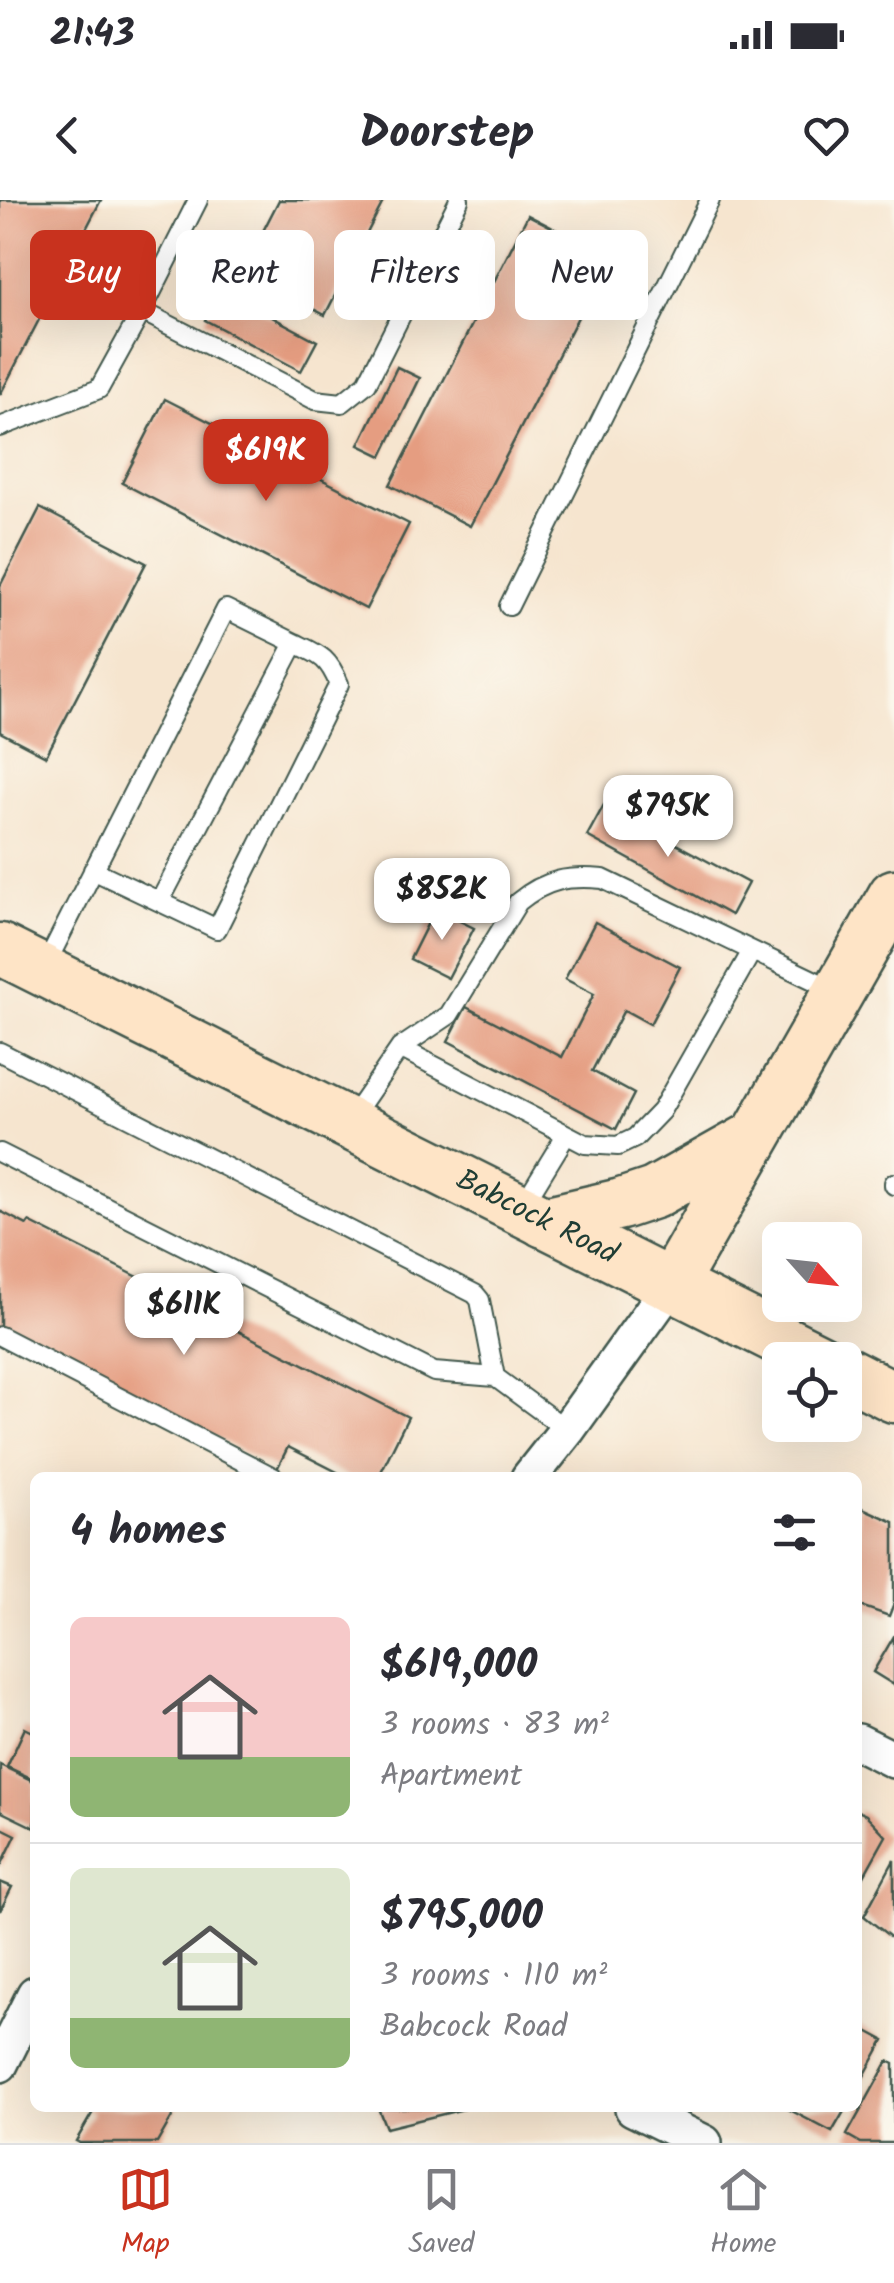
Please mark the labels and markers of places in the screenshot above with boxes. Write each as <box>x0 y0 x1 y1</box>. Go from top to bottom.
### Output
pin: $619K <box>196 419 336 504</box>
pin: $795K <box>598 775 738 860</box>
pin: $852K <box>372 858 512 943</box>
pin: $611K <box>114 1273 254 1358</box>

